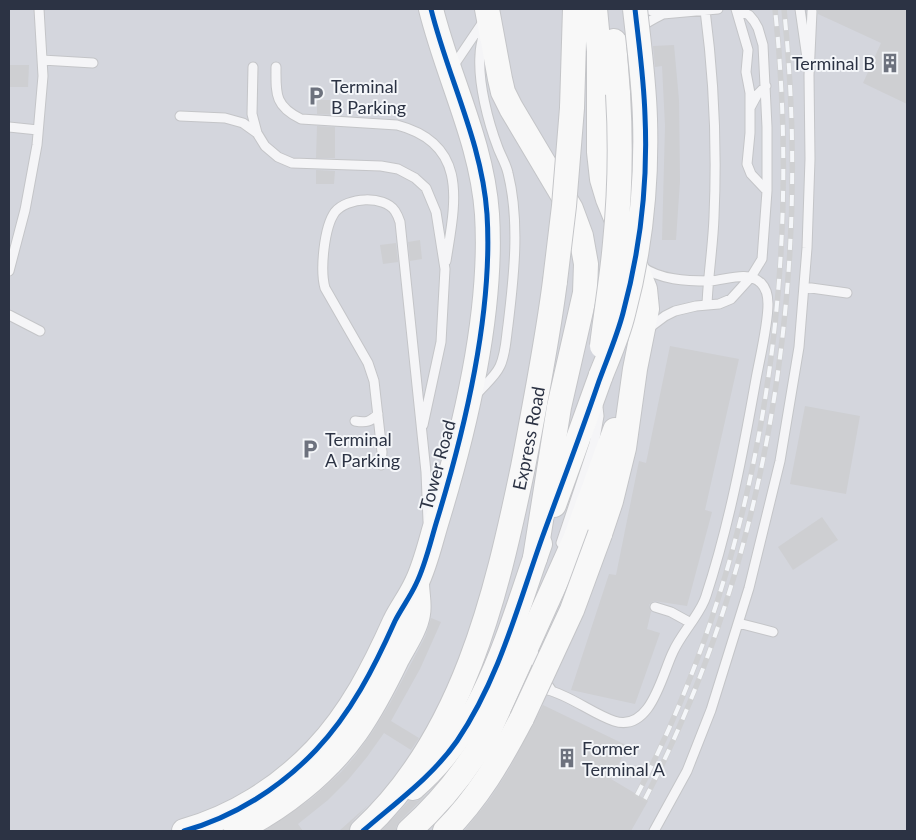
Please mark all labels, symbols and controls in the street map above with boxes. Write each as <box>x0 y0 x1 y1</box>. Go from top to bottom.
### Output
place label: Terminal B <box>792 52 875 74</box>
building icon: Terminal B <box>879 52 901 74</box>
place label: Terminal B Parking <box>331 75 406 118</box>
parking icon: Terminal B Parking <box>305 85 327 107</box>
street label: Express Road <box>507 385 549 492</box>
street label: Tower Road <box>414 417 460 513</box>
place label: Terminal A Parking <box>325 428 400 471</box>
parking icon: Terminal A Parking <box>299 438 321 460</box>
place label: Former Terminal A <box>582 737 666 780</box>
building icon: Former Terminal A <box>556 747 578 769</box>

